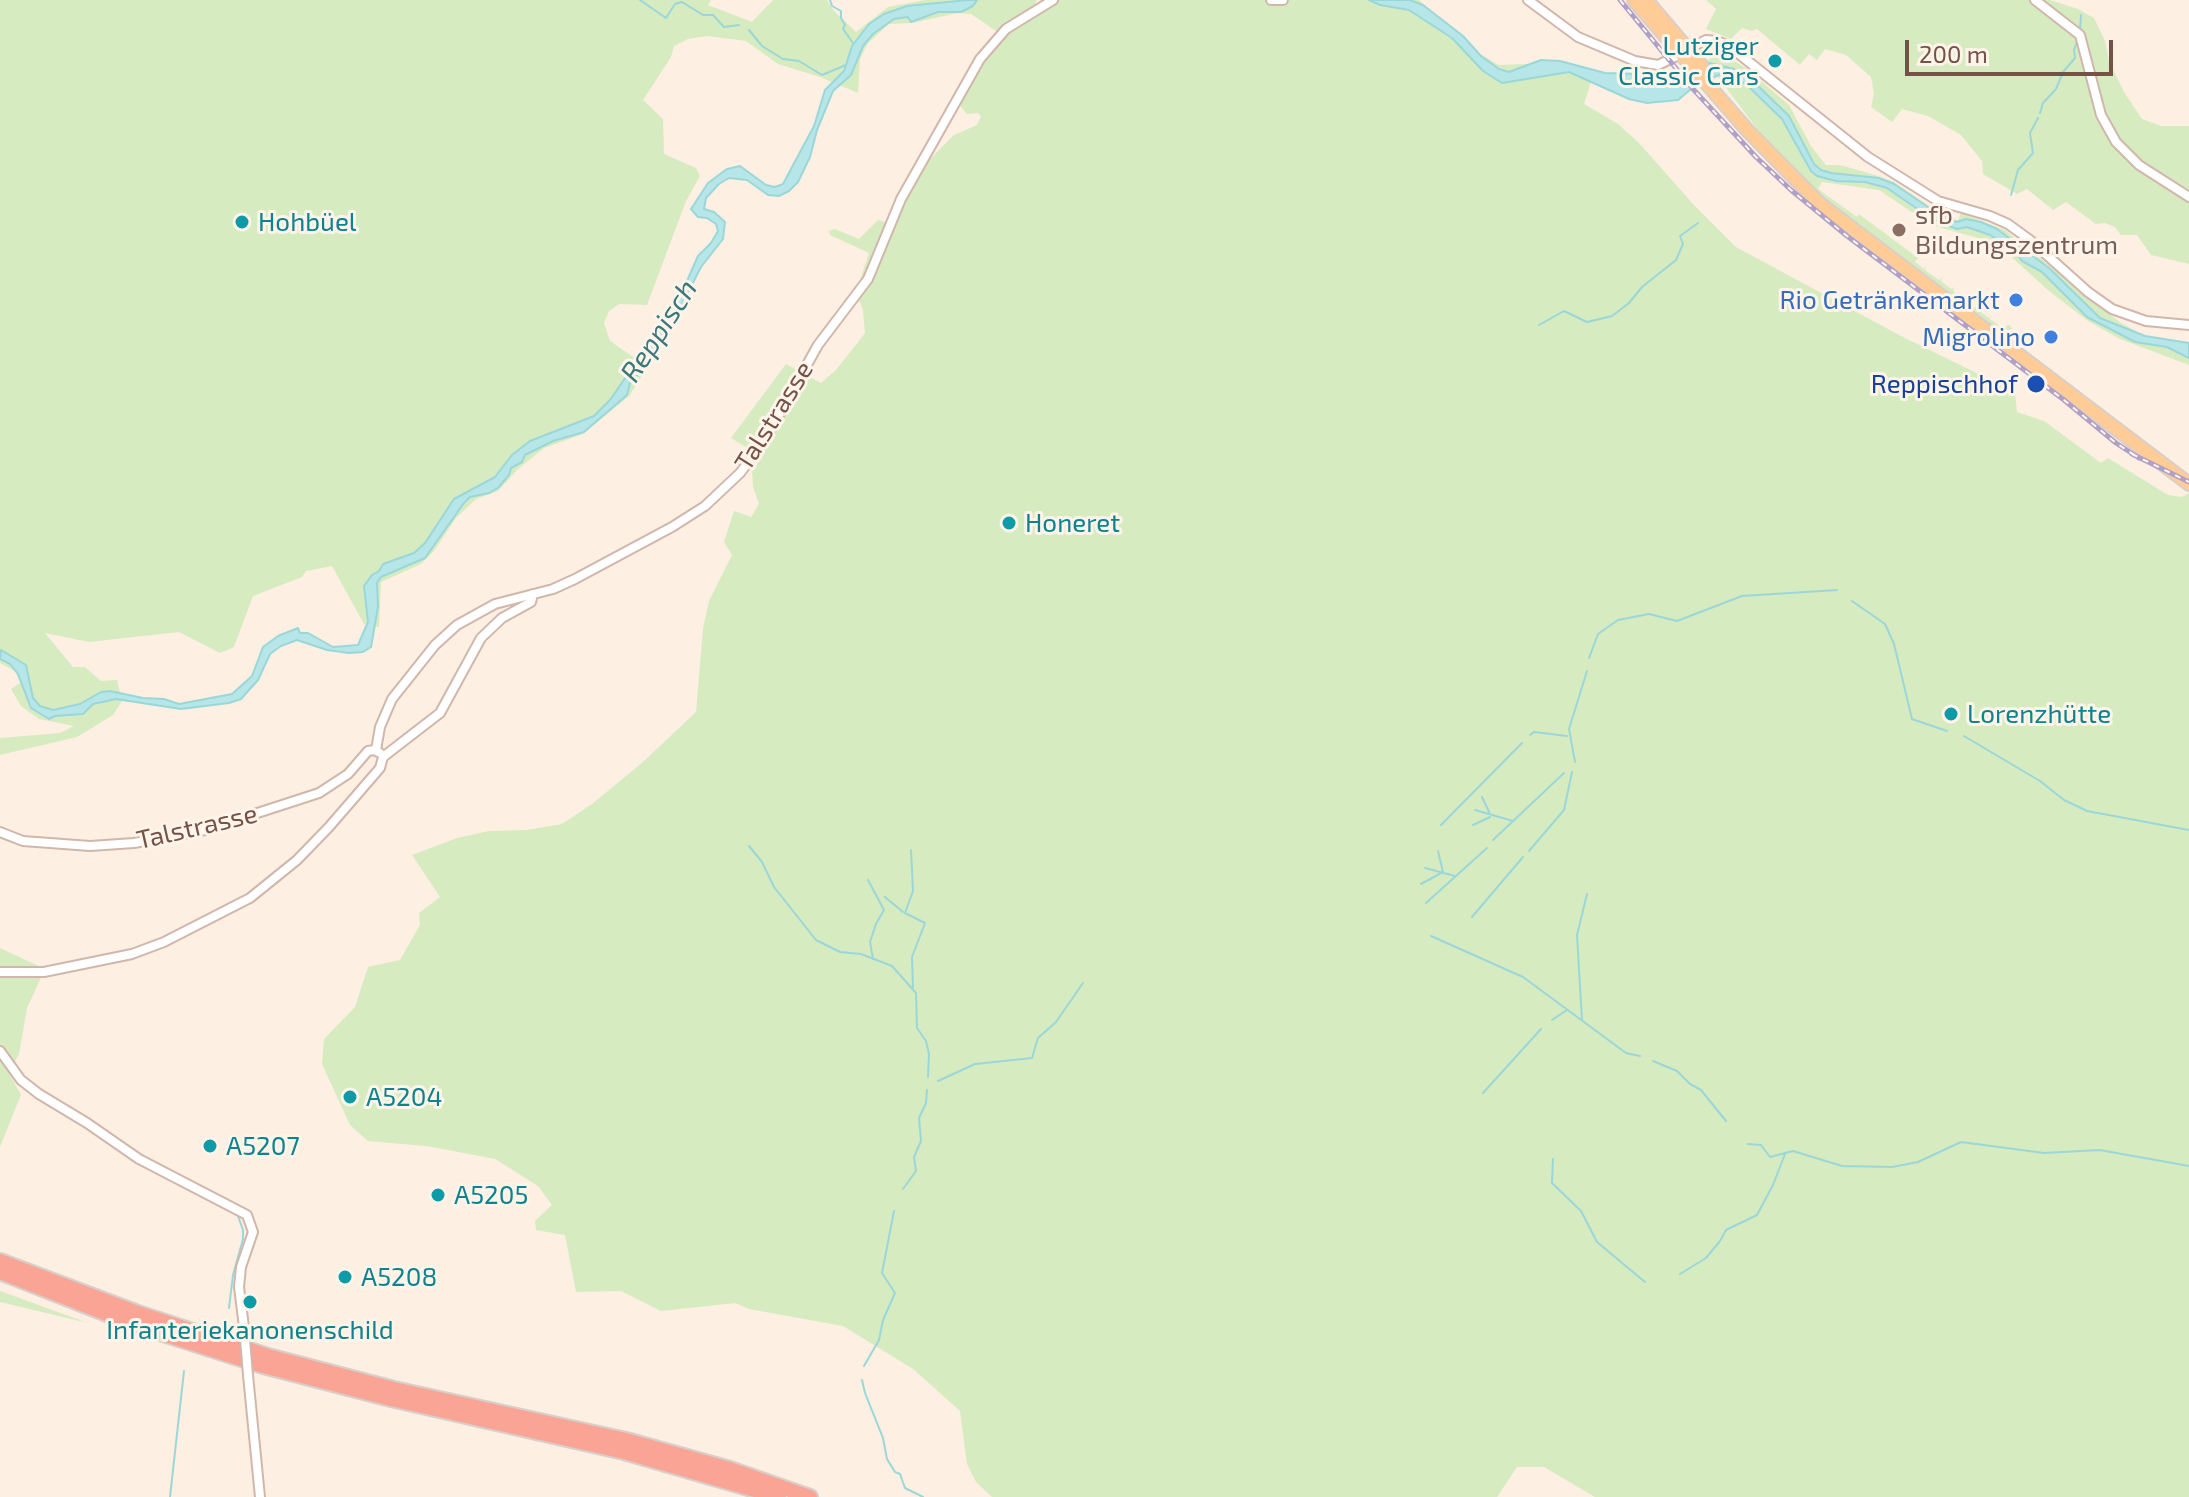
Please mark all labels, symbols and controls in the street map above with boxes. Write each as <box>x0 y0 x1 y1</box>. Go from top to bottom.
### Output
scale bar <box>1909 24 2117 74</box>
place label: Lutziger Classic Cars <box>1618 30 1759 92</box>
text: 200 m <box>1919 39 1988 68</box>
marker: Lutziger Classic Cars <box>1766 52 1784 70</box>
place label: sfb Bildungszentrum <box>1915 199 2118 260</box>
place label: Hohbüel <box>258 206 357 238</box>
marker: Hohbüel <box>233 213 251 231</box>
marker: sfb Bildungszentrum <box>1890 221 1908 239</box>
water label: Reppisch <box>614 274 704 388</box>
place label: Rio Getränkemarkt <box>1779 284 2000 316</box>
marker: Rio Getränkemarkt <box>2007 291 2025 309</box>
place label: Migrolino <box>1922 321 2035 353</box>
marker: Migrolino <box>2042 328 2060 346</box>
street label: Talstrasse <box>728 356 820 476</box>
place label: Reppischhof <box>1871 368 2018 400</box>
marker: Reppischhof <box>2025 373 2047 395</box>
place label: Honeret <box>1025 507 1120 539</box>
marker: Honeret <box>1000 514 1018 532</box>
place label: Lorenzhütte <box>1967 698 2111 730</box>
marker: Lorenzhütte <box>1942 705 1960 723</box>
street label: Talstrasse <box>134 798 260 856</box>
place label: A5204 <box>366 1081 442 1113</box>
marker: A5204 <box>341 1088 359 1106</box>
place label: A5207 <box>226 1130 300 1162</box>
marker: A5207 <box>201 1137 219 1155</box>
place label: A5205 <box>454 1179 528 1211</box>
marker: A5205 <box>429 1186 447 1204</box>
place label: A5208 <box>361 1261 437 1293</box>
marker: A5208 <box>336 1268 354 1286</box>
marker: Infanteriekanonenschild <box>241 1293 259 1311</box>
place label: Infanteriekanonenschild <box>106 1314 394 1346</box>

